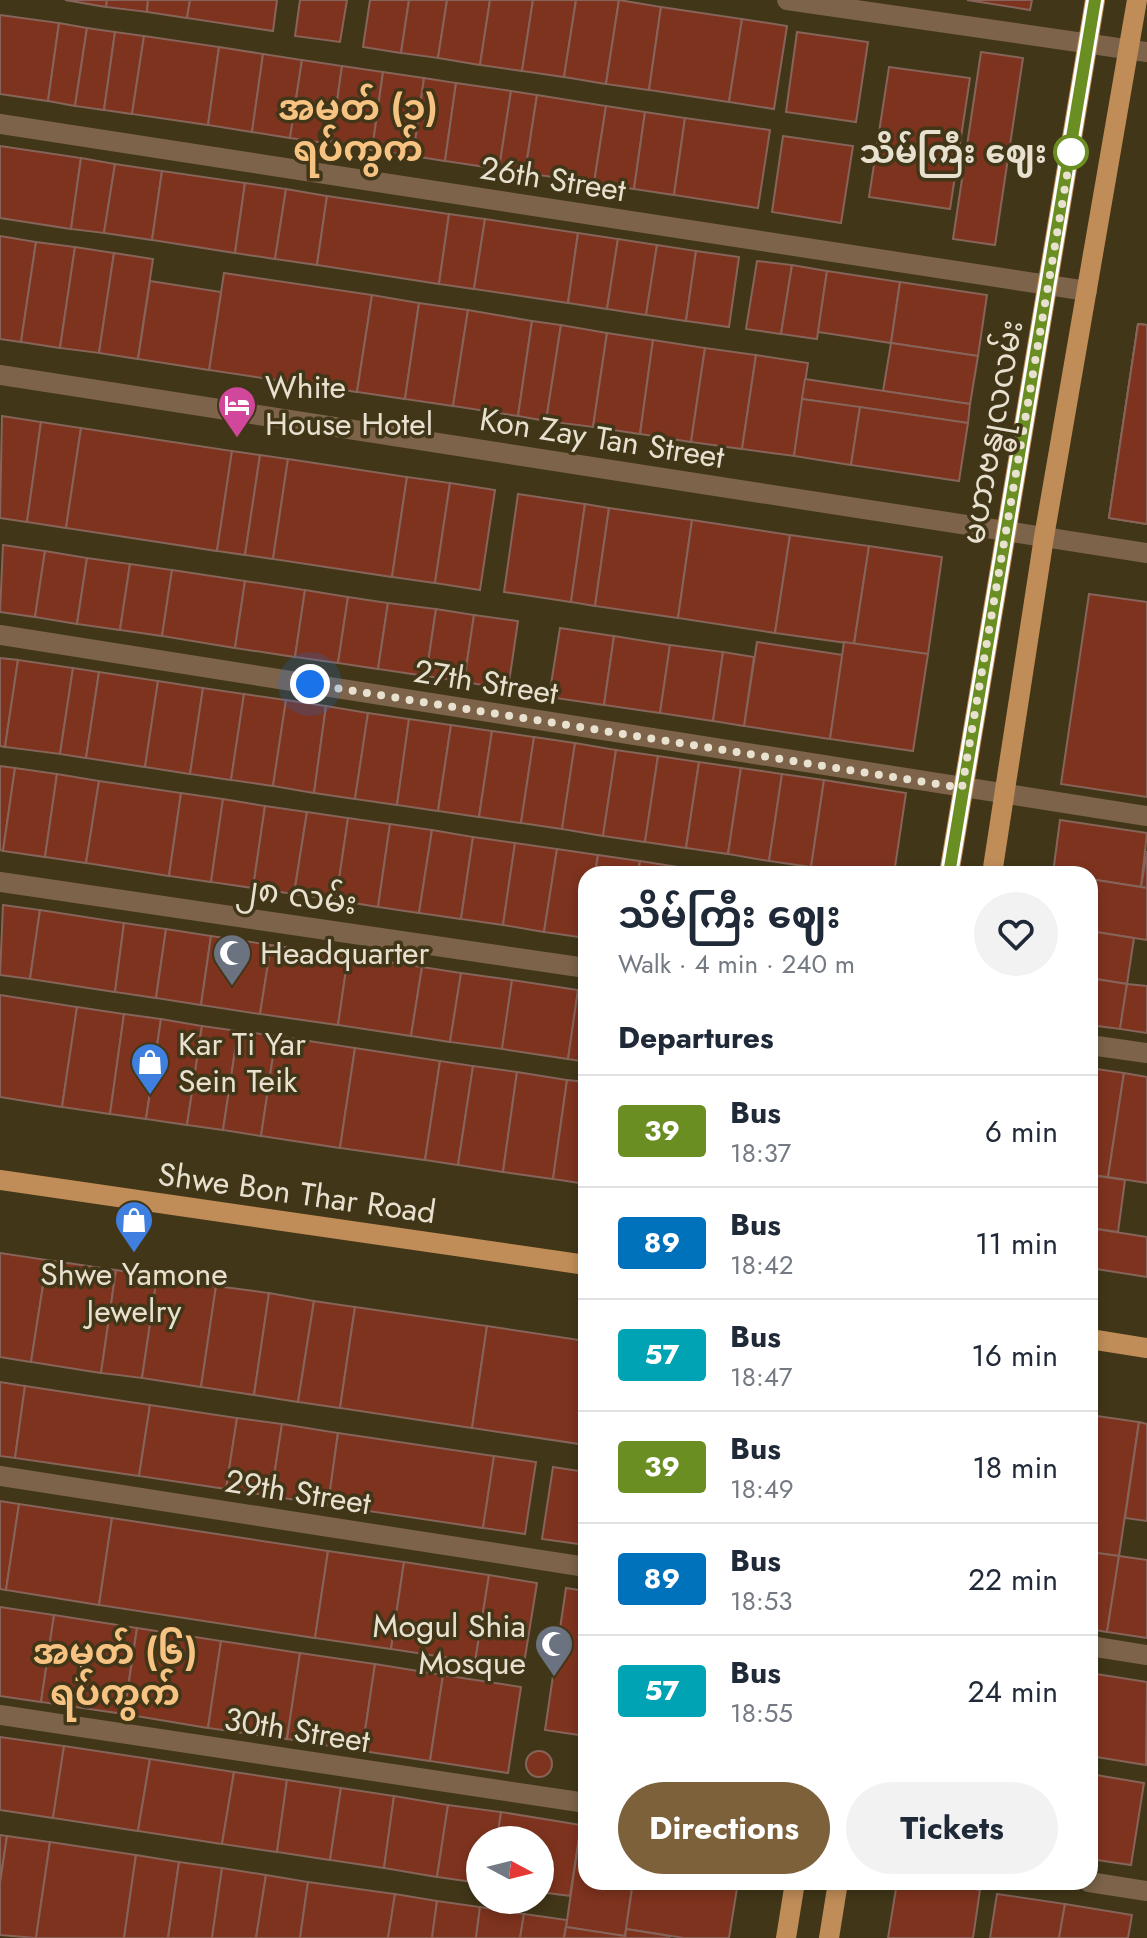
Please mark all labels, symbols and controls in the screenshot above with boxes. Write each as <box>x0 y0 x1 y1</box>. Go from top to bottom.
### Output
district label: အမှတ် (၁) ရပ်ကွက် <box>278 81 438 178</box>
place label: သိမ်ကြီး ဈေး <box>859 129 1047 178</box>
marker: သိမ်ကြီး ဈေး <box>1054 135 1088 169</box>
street label: 26th Street <box>477 145 630 213</box>
street label: မဟာဗန္ဓုလလမ်း <box>950 316 1038 548</box>
place label: White House Hotel <box>265 364 433 447</box>
hotel icon: White House Hotel <box>216 384 258 439</box>
street label: Kon Zay Tan Street <box>476 396 728 480</box>
street label: 27th Street <box>411 648 562 716</box>
your location <box>290 664 330 704</box>
street label: ၂၈ လမ်း <box>234 864 360 929</box>
text: သိမ်ကြီး ဈေး <box>618 887 841 942</box>
button: heart <box>974 892 1058 976</box>
place label: Headquarter <box>260 930 430 976</box>
mosque icon: Headquarter <box>211 932 253 987</box>
text: Walk · 4 min · 240 m <box>618 945 855 983</box>
text: Departures <box>618 1016 774 1059</box>
place label: Kar Ti Yar Sein Teik <box>178 1021 306 1104</box>
shop icon: Kar Ti Yar Sein Teik <box>129 1041 171 1096</box>
text: Bus <box>730 1091 781 1134</box>
text: 39 <box>644 1110 680 1151</box>
text: 6 min <box>985 1110 1058 1153</box>
text: 18:37 <box>730 1134 791 1172</box>
street label: Shwe Bon Thar Road <box>155 1151 439 1235</box>
shop icon: Shwe Yamone Jewelry <box>113 1199 155 1254</box>
text: Bus <box>730 1203 781 1246</box>
text: 89 <box>644 1222 680 1263</box>
text: 11 min <box>975 1222 1058 1265</box>
text: 18:42 <box>730 1246 794 1284</box>
place label: Shwe Yamone Jewelry <box>40 1251 228 1334</box>
text: Bus <box>730 1315 781 1358</box>
text: 57 <box>645 1334 679 1375</box>
text: 16 min <box>971 1334 1058 1377</box>
text: 18:47 <box>730 1358 793 1396</box>
text: Bus <box>730 1427 781 1470</box>
text: 39 <box>644 1446 680 1487</box>
text: 18 min <box>972 1446 1058 1489</box>
street label: 29th Street <box>222 1458 375 1526</box>
text: 18:49 <box>730 1470 794 1508</box>
text: Bus <box>730 1539 781 1582</box>
text: 89 <box>644 1558 680 1599</box>
text: 22 min <box>968 1558 1058 1601</box>
text: 18:53 <box>730 1582 793 1620</box>
place label: Mogul Shia Mosque <box>373 1603 526 1686</box>
mosque icon: Mogul Shia Mosque <box>533 1623 575 1678</box>
district label: အမှတ် (၆) ရပ်ကွက် <box>33 1625 197 1722</box>
text: Bus <box>730 1651 781 1694</box>
text: 57 <box>645 1670 679 1711</box>
text: 24 min <box>967 1670 1058 1713</box>
text: 18:55 <box>730 1694 793 1732</box>
street label: 30th Street <box>221 1696 374 1764</box>
button: Directions <box>618 1782 830 1874</box>
button: Tickets <box>846 1782 1058 1874</box>
north arrow <box>466 1826 554 1914</box>
map controls <box>466 1826 554 1914</box>

